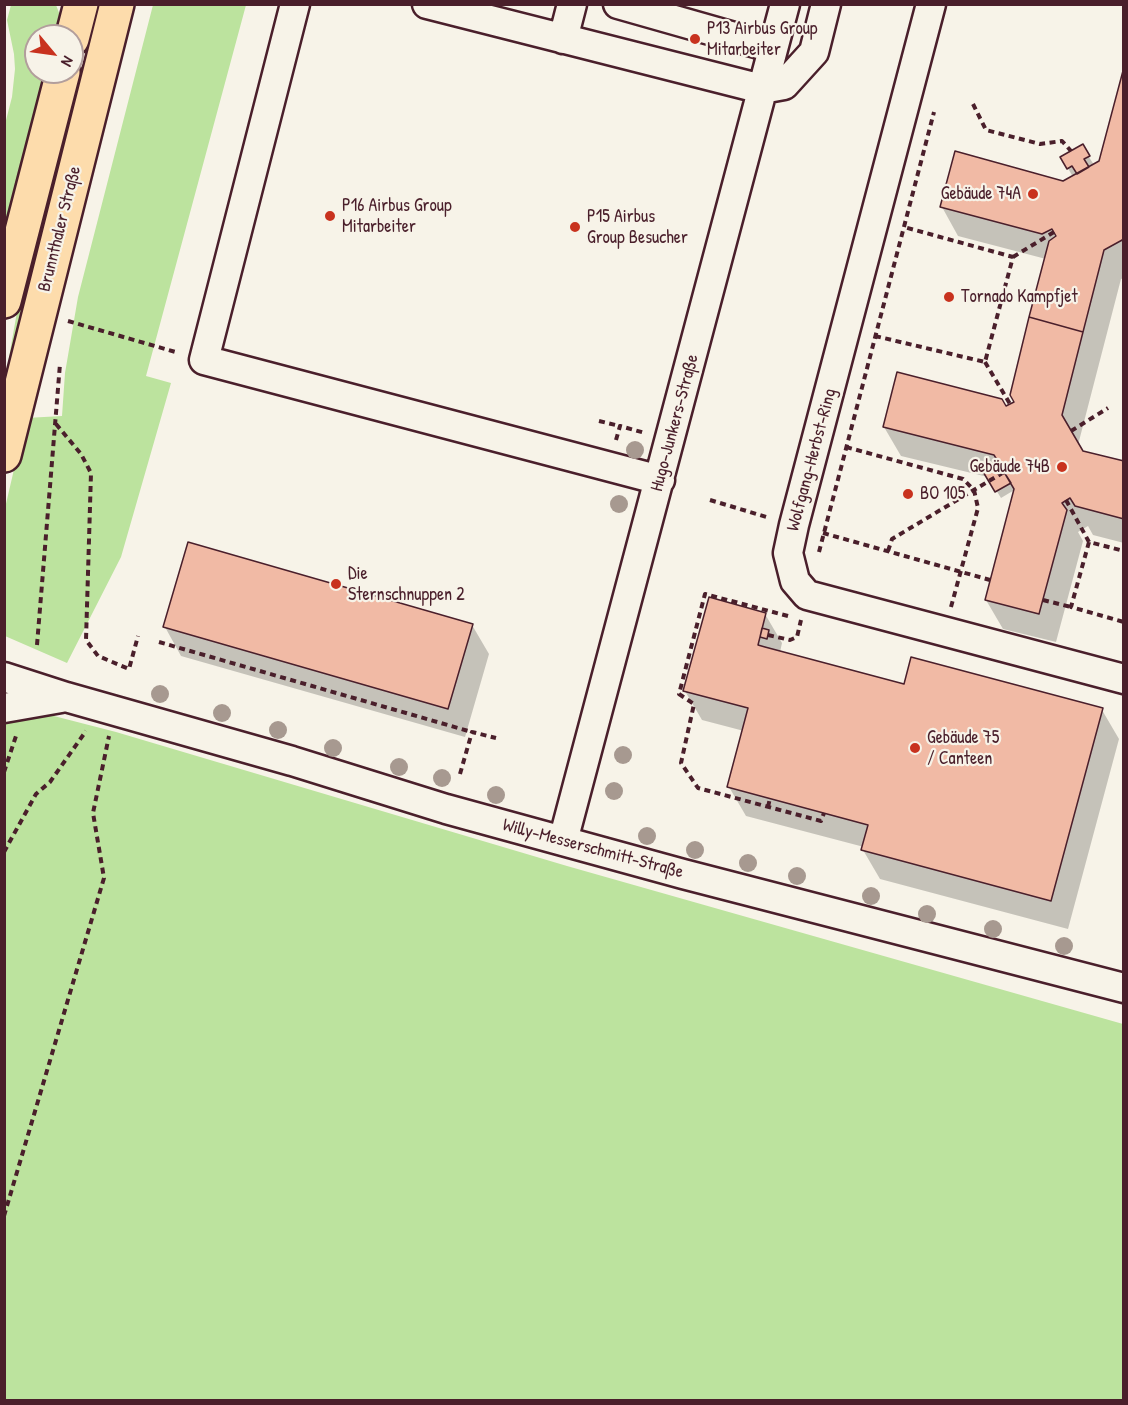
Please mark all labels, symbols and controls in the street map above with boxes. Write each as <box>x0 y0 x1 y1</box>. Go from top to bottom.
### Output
place label: P13 Airbus Group Mitarbeiter <box>707 18 818 60</box>
north arrow <box>24 24 84 84</box>
marker: P13 Airbus Group Mitarbeiter <box>688 32 702 46</box>
text: N <box>56 53 80 71</box>
street label: Brunnthaler Straße <box>34 164 86 294</box>
place label: Gebäude 74A <box>941 183 1021 205</box>
marker: Gebäude 74A <box>1026 187 1040 201</box>
place label: P16 Airbus Group Mitarbeiter <box>342 195 452 238</box>
place label: P15 Airbus Group Besucher <box>587 206 688 248</box>
marker: P16 Airbus Group Mitarbeiter <box>323 209 337 223</box>
marker: P15 Airbus Group Besucher <box>568 220 582 234</box>
place label: Tornado Kampfjet <box>961 286 1078 308</box>
marker: Tornado Kampfjet <box>942 290 956 304</box>
street label: Hugo-Junkers-Straße <box>646 352 704 494</box>
street label: Wolfgang-Herbst-Ring <box>783 386 841 534</box>
place label: Gebäude 74B <box>969 456 1050 478</box>
marker: Gebäude 74B <box>1055 460 1069 474</box>
place label: BO 105 <box>920 483 965 505</box>
marker: BO 105 <box>901 487 915 501</box>
place label: Die Sternschnuppen 2 <box>348 563 465 606</box>
marker: Die Sternschnuppen 2 <box>329 577 343 591</box>
place label: Gebäude 75 / Canteen <box>927 727 999 770</box>
marker: Gebäude 75 / Canteen <box>908 741 922 755</box>
street label: Willy-Messerschmitt-Straße <box>500 814 686 884</box>

